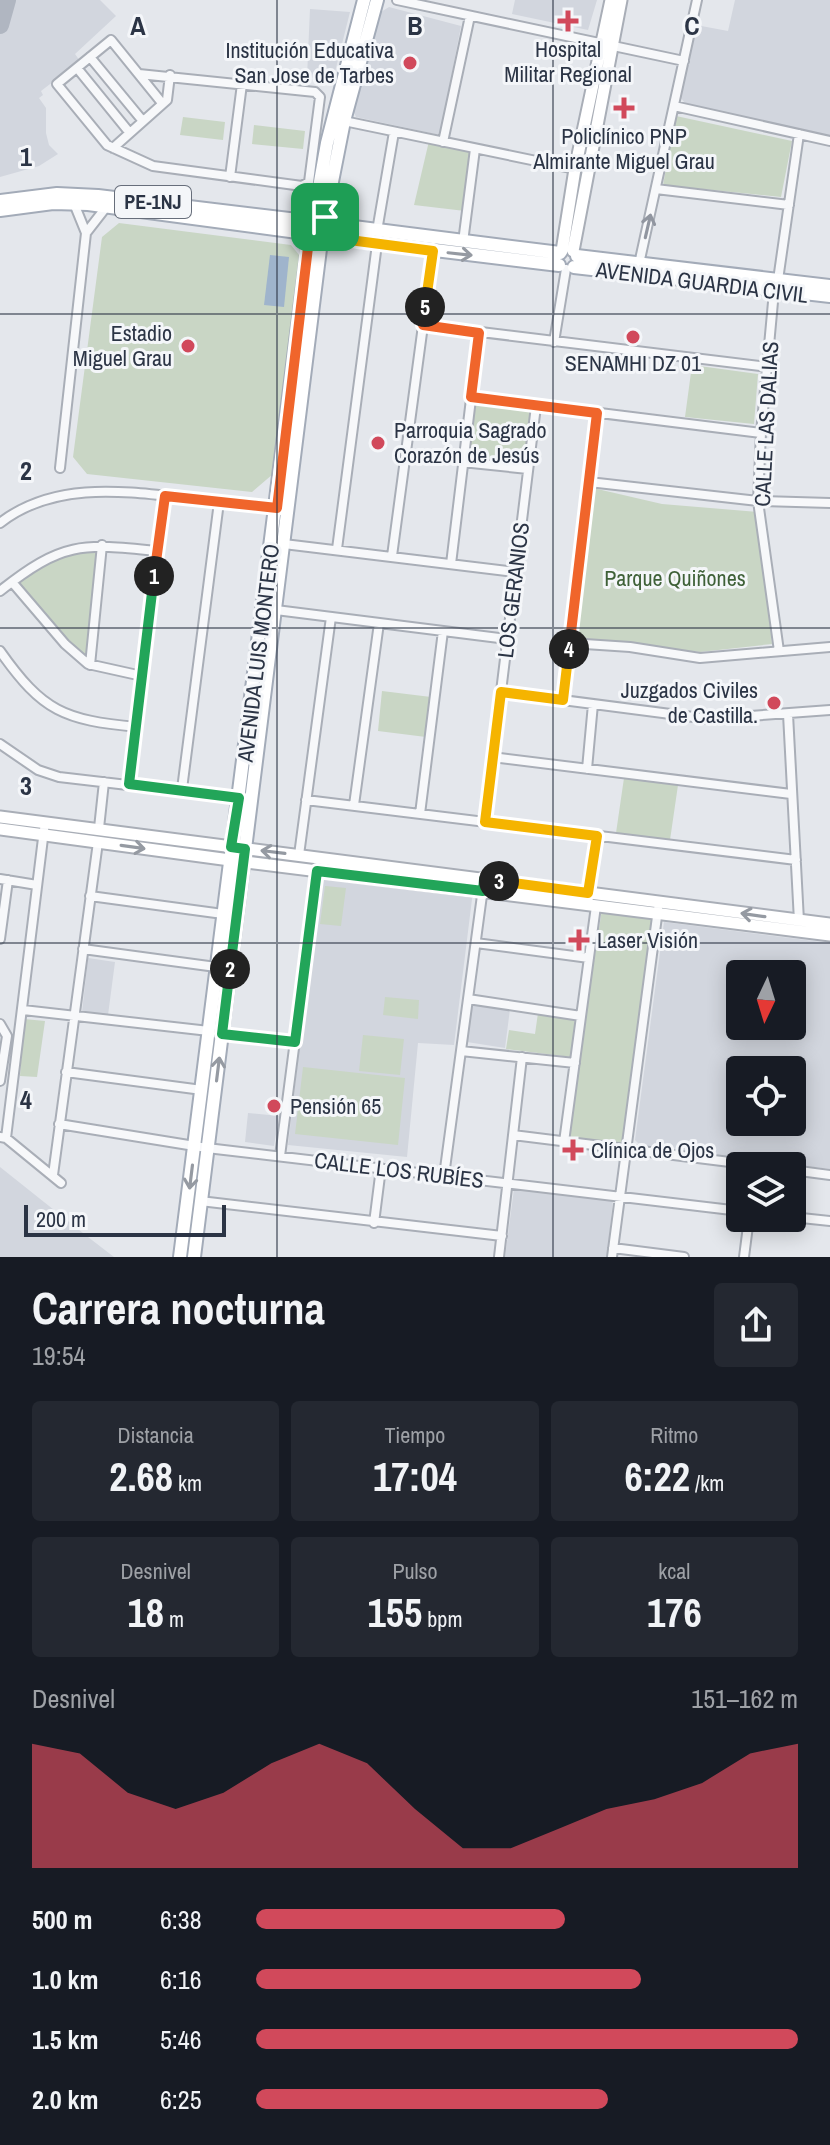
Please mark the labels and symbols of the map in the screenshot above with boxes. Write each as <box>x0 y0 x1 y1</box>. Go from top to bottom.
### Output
text: A <box>130 8 146 43</box>
text: B <box>407 8 423 43</box>
text: C <box>684 8 700 43</box>
marker: Hospital Militar Regional <box>557 10 579 32</box>
place label: Hospital Militar Regional <box>504 34 632 89</box>
place label: Institución Educativa San Jose de Tarbes <box>226 35 394 90</box>
marker: Institución Educativa San Jose de Tarbes <box>401 54 419 72</box>
marker: Policlínico PNP Almirante Miguel Grau <box>613 97 635 119</box>
place label: Policlínico PNP Almirante Miguel Grau <box>532 121 715 176</box>
text: 1 <box>20 139 32 174</box>
pin <box>291 183 359 251</box>
road number: PE-1NJ <box>115 186 191 218</box>
one-way arrow <box>641 214 656 240</box>
one-way arrow <box>446 246 473 261</box>
street label: AVENIDA GUARDIA CIVIL <box>593 254 810 310</box>
pin: 5 <box>405 287 445 327</box>
place label: Estadio Miguel Grau <box>73 318 172 373</box>
marker: SENAMHI DZ 01 <box>624 328 642 346</box>
marker: Estadio Miguel Grau <box>179 337 197 355</box>
street label: CALLE LAS DALIAS <box>747 341 785 507</box>
place label: SENAMHI DZ 01 <box>565 348 701 378</box>
place label: Parroquia Sagrado Corazón de Jesús <box>394 415 546 470</box>
marker: Parroquia Sagrado Corazón de Jesús <box>369 434 387 452</box>
text: 2 <box>20 453 32 488</box>
street label: LOS GERANIOS <box>490 521 536 659</box>
street label: AVENIDA LUIS MONTERO <box>230 542 286 765</box>
pin: 1 <box>134 556 174 596</box>
park label: Parque Quiñones <box>604 563 746 593</box>
pin: 4 <box>549 629 589 669</box>
place label: Juzgados Civiles de Castilla. <box>621 675 758 730</box>
marker: Juzgados Civiles de Castilla. <box>765 694 783 712</box>
text: 3 <box>20 768 32 803</box>
one-way arrow <box>120 840 145 855</box>
one-way arrow <box>260 844 287 859</box>
pin: 3 <box>479 861 519 901</box>
one-way arrow <box>740 907 766 922</box>
place label: Laser Visión <box>597 925 698 955</box>
marker: Laser Visión <box>568 929 590 951</box>
pin: 2 <box>210 949 250 989</box>
north arrow <box>726 960 806 1040</box>
one-way arrow <box>211 1056 226 1082</box>
text: 4 <box>20 1082 32 1117</box>
place label: Pensión 65 <box>290 1091 381 1121</box>
marker: Pensión 65 <box>265 1097 283 1115</box>
place label: Clínica de Ojos <box>591 1135 714 1165</box>
marker: Clínica de Ojos <box>562 1139 584 1161</box>
street label: CALLE LOS RUBÍES <box>313 1145 485 1195</box>
one-way arrow <box>183 1164 198 1189</box>
scale bar <box>24 1201 226 1237</box>

